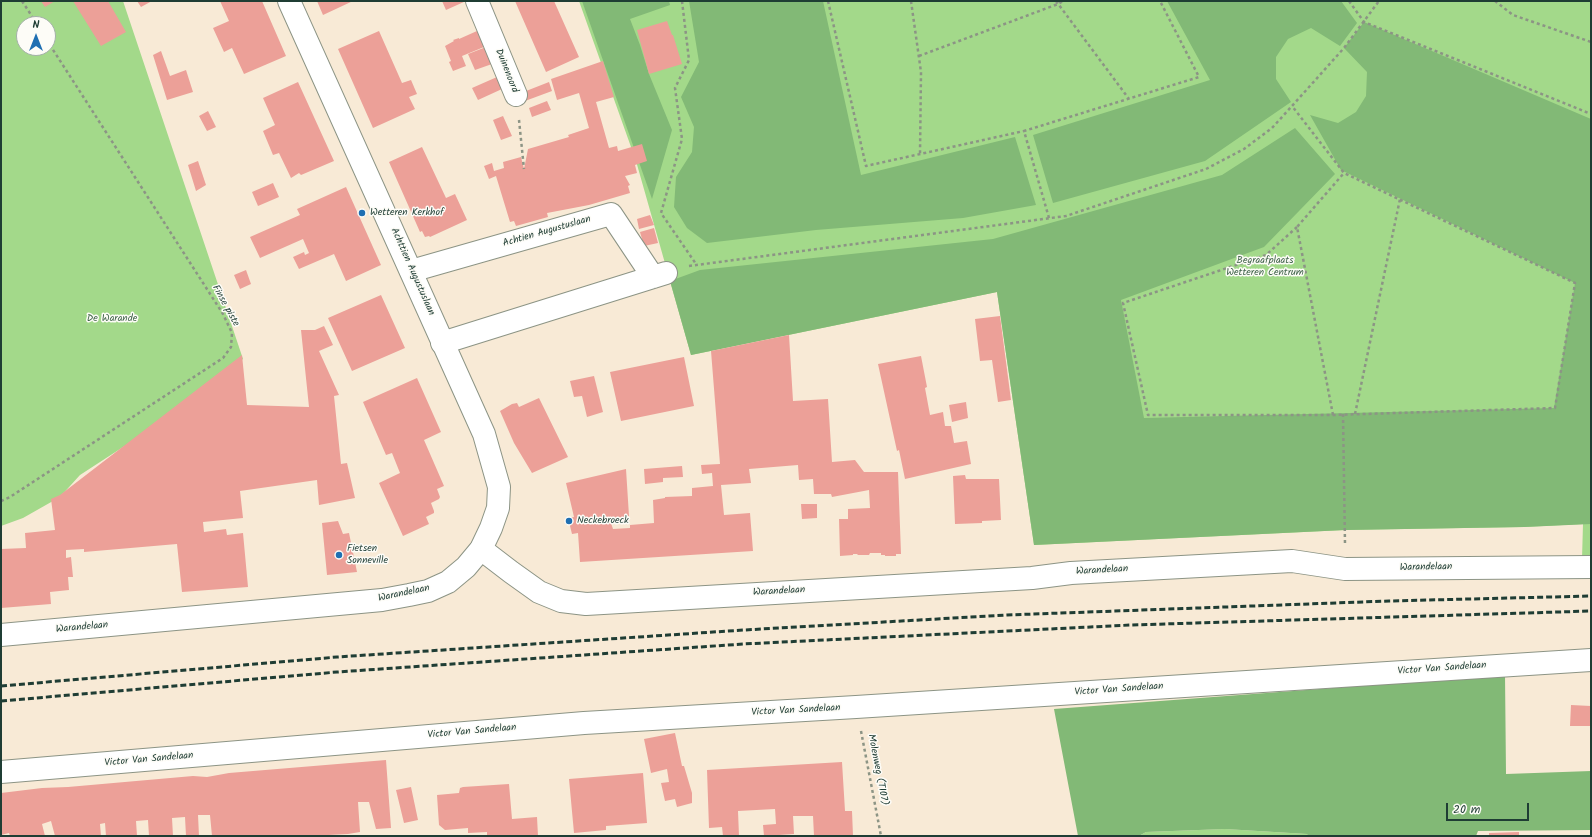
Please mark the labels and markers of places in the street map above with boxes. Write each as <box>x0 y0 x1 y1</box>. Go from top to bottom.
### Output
place label: Wetteren Kerkhof <box>370 207 444 219</box>
marker: Wetteren Kerkhof <box>357 208 367 218</box>
place label: Neckebroeck <box>577 515 629 527</box>
marker: Neckebroeck <box>564 516 574 526</box>
place label: Fietsen Sonneville <box>347 543 388 566</box>
marker: Fietsen Sonneville <box>334 550 344 560</box>

